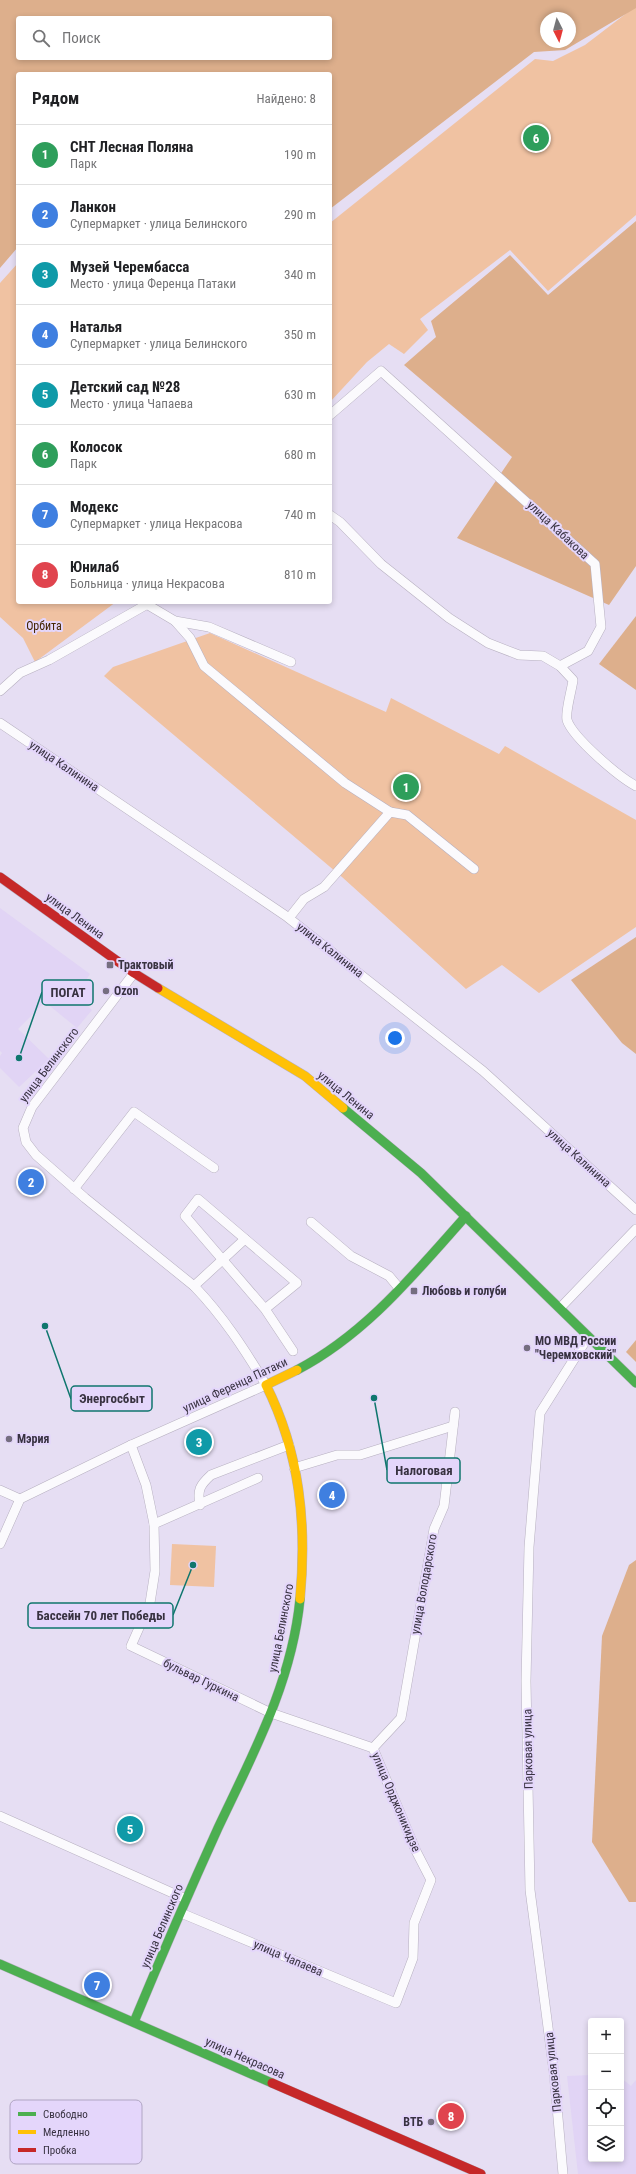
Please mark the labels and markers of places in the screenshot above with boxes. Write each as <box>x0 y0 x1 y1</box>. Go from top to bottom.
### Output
pin: 6 <box>523 123 549 153</box>
pin: 1 <box>393 772 419 802</box>
place label: Трактовый <box>118 958 174 972</box>
marker: Трактовый <box>105 960 115 970</box>
callout: ПОГАТ <box>42 980 93 1005</box>
place label: Ozon <box>114 984 139 998</box>
marker: Ozon <box>101 986 111 996</box>
pin: 2 <box>18 1167 44 1197</box>
place label: Любовь и голуби <box>422 1284 507 1298</box>
marker: Любовь и голуби <box>409 1286 419 1296</box>
place label: МО МВД России "Черемховский" <box>535 1334 616 1362</box>
marker: МО МВД России "Черемховский" <box>522 1343 532 1353</box>
callout: Энергосбыт <box>71 1386 152 1411</box>
pin: 3 <box>186 1427 212 1457</box>
place label: Мэрия <box>17 1432 49 1446</box>
marker: Мэрия <box>4 1434 14 1444</box>
callout: Налоговая <box>387 1458 460 1483</box>
pin: 4 <box>319 1480 345 1510</box>
callout: Бассейн 70 лет Победы <box>28 1603 173 1628</box>
pin: 5 <box>117 1814 143 1844</box>
pin: 7 <box>84 1970 110 2000</box>
pin: 8 <box>438 2101 464 2131</box>
place label: ВТБ <box>403 2115 423 2129</box>
marker: ВТБ <box>426 2117 436 2127</box>

